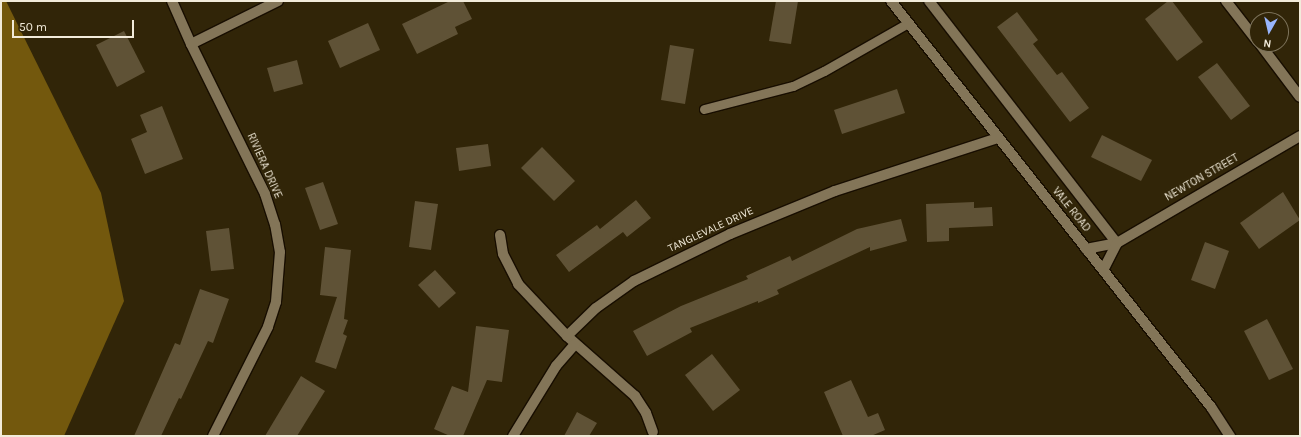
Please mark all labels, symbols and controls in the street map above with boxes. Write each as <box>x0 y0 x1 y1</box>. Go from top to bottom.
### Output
scale bar <box>14 12 136 38</box>
north arrow <box>1249 12 1289 52</box>
text: 50 m <box>19 20 47 34</box>
text: N <box>1263 36 1272 50</box>
street label: RIVIERA DRIVE <box>244 131 284 201</box>
street label: NEWTON STREET <box>1163 152 1241 204</box>
street label: VALE ROAD <box>1049 185 1093 235</box>
street label: TANGLEVALE DRIVE <box>666 204 756 256</box>

